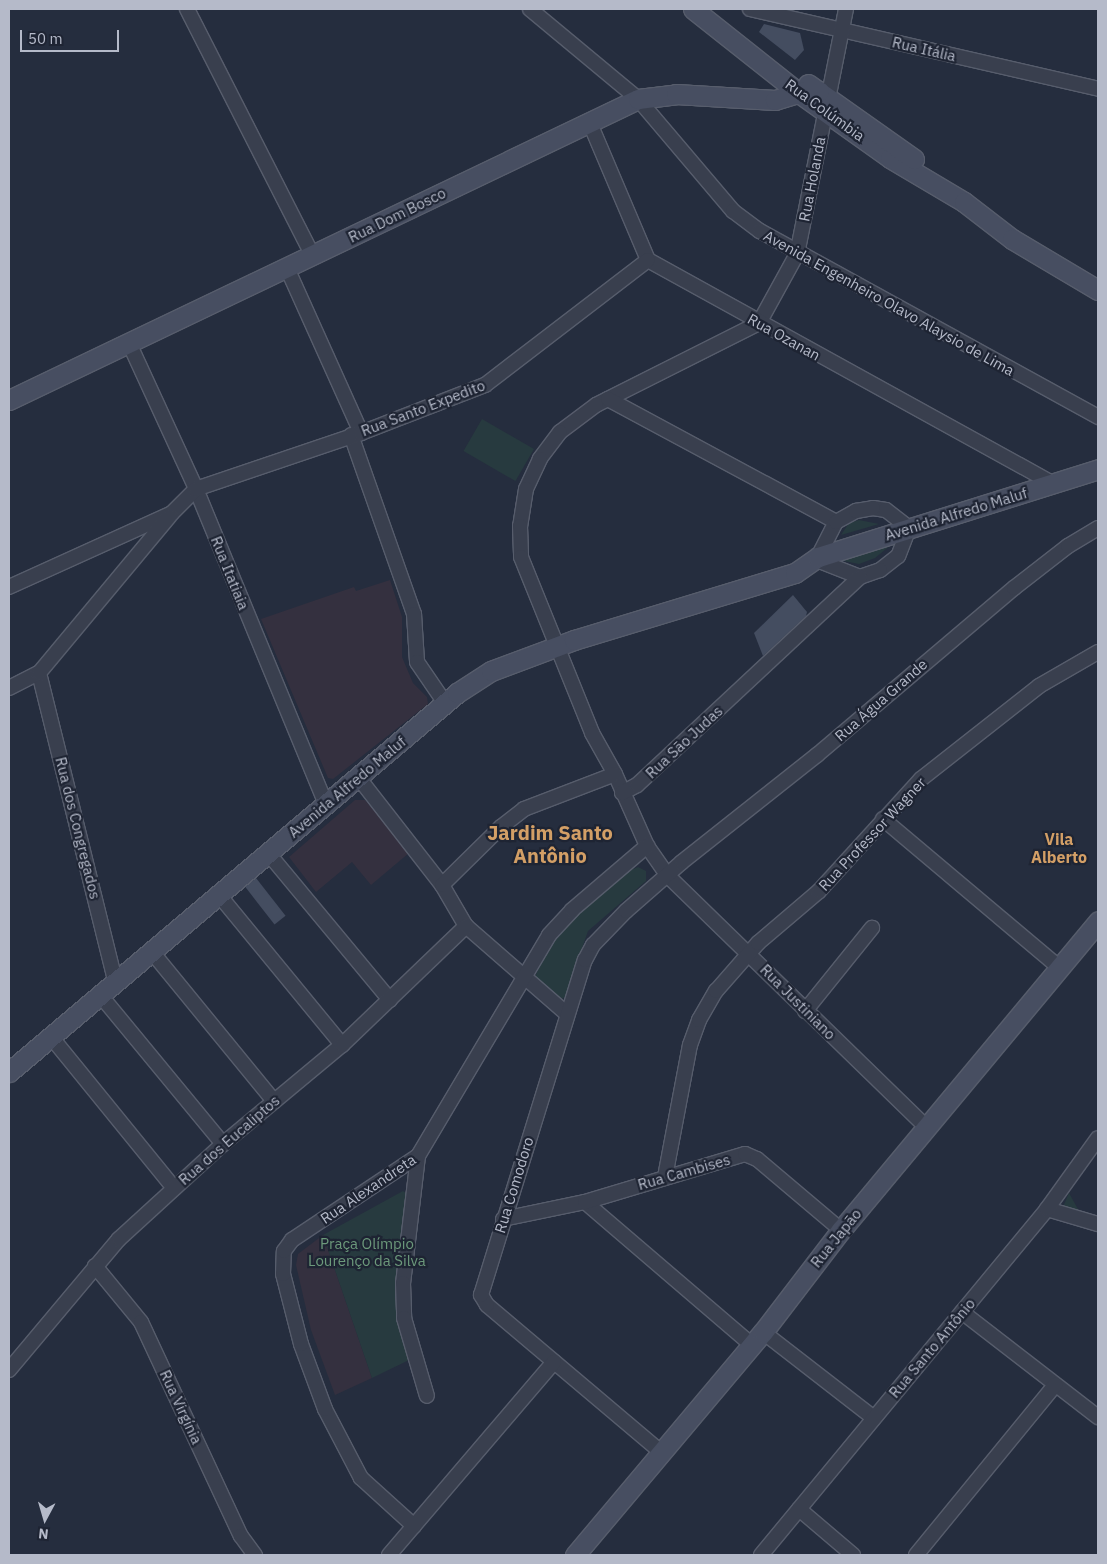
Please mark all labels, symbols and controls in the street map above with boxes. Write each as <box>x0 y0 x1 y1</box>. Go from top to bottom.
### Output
scale bar <box>22 20 121 52</box>
text: 50 m <box>28 29 63 48</box>
street label: Rua Itália <box>890 33 958 65</box>
street label: Rua Colúmbia <box>782 75 868 145</box>
street label: Rua Holanda <box>795 135 829 223</box>
street label: Rua Dom Bosco <box>345 184 449 246</box>
street label: Avenida Engenheiro Olavo Alaysio de Lima <box>761 226 1017 380</box>
street label: Rua Ozanan <box>745 310 823 364</box>
street label: Rua Santo Expedito <box>358 376 488 440</box>
street label: Avenida Alfredo Maluf <box>883 484 1029 544</box>
street label: Rua Itatiaia <box>207 534 253 612</box>
street label: Rua Água Grande <box>831 655 931 745</box>
street label: Rua São Judas <box>642 702 726 782</box>
street label: Avenida Alfredo Maluf <box>285 733 409 841</box>
street label: Rua dos Congregados <box>52 755 104 901</box>
street label: Rua Professor Wagner <box>815 773 929 895</box>
district label: Jardim Santo Antônio <box>487 820 613 867</box>
district label: Vila Alberto <box>1031 829 1087 867</box>
street label: Rua Justiniano <box>757 961 839 1043</box>
street label: Rua dos Eucaliptos <box>175 1091 283 1189</box>
street label: Rua Comodoro <box>491 1135 537 1235</box>
street label: Rua Alexandreta <box>317 1150 419 1228</box>
street label: Rua Cambises <box>636 1150 732 1194</box>
street label: Rua Japão <box>807 1205 865 1271</box>
park label: Praça Olímpio Lourenço da Silva <box>308 1234 426 1269</box>
street label: Rua Santo Antônio <box>885 1295 979 1401</box>
street label: Rua Virgínia <box>156 1367 206 1447</box>
north arrow <box>20 1494 70 1544</box>
text: N <box>37 1524 49 1543</box>

